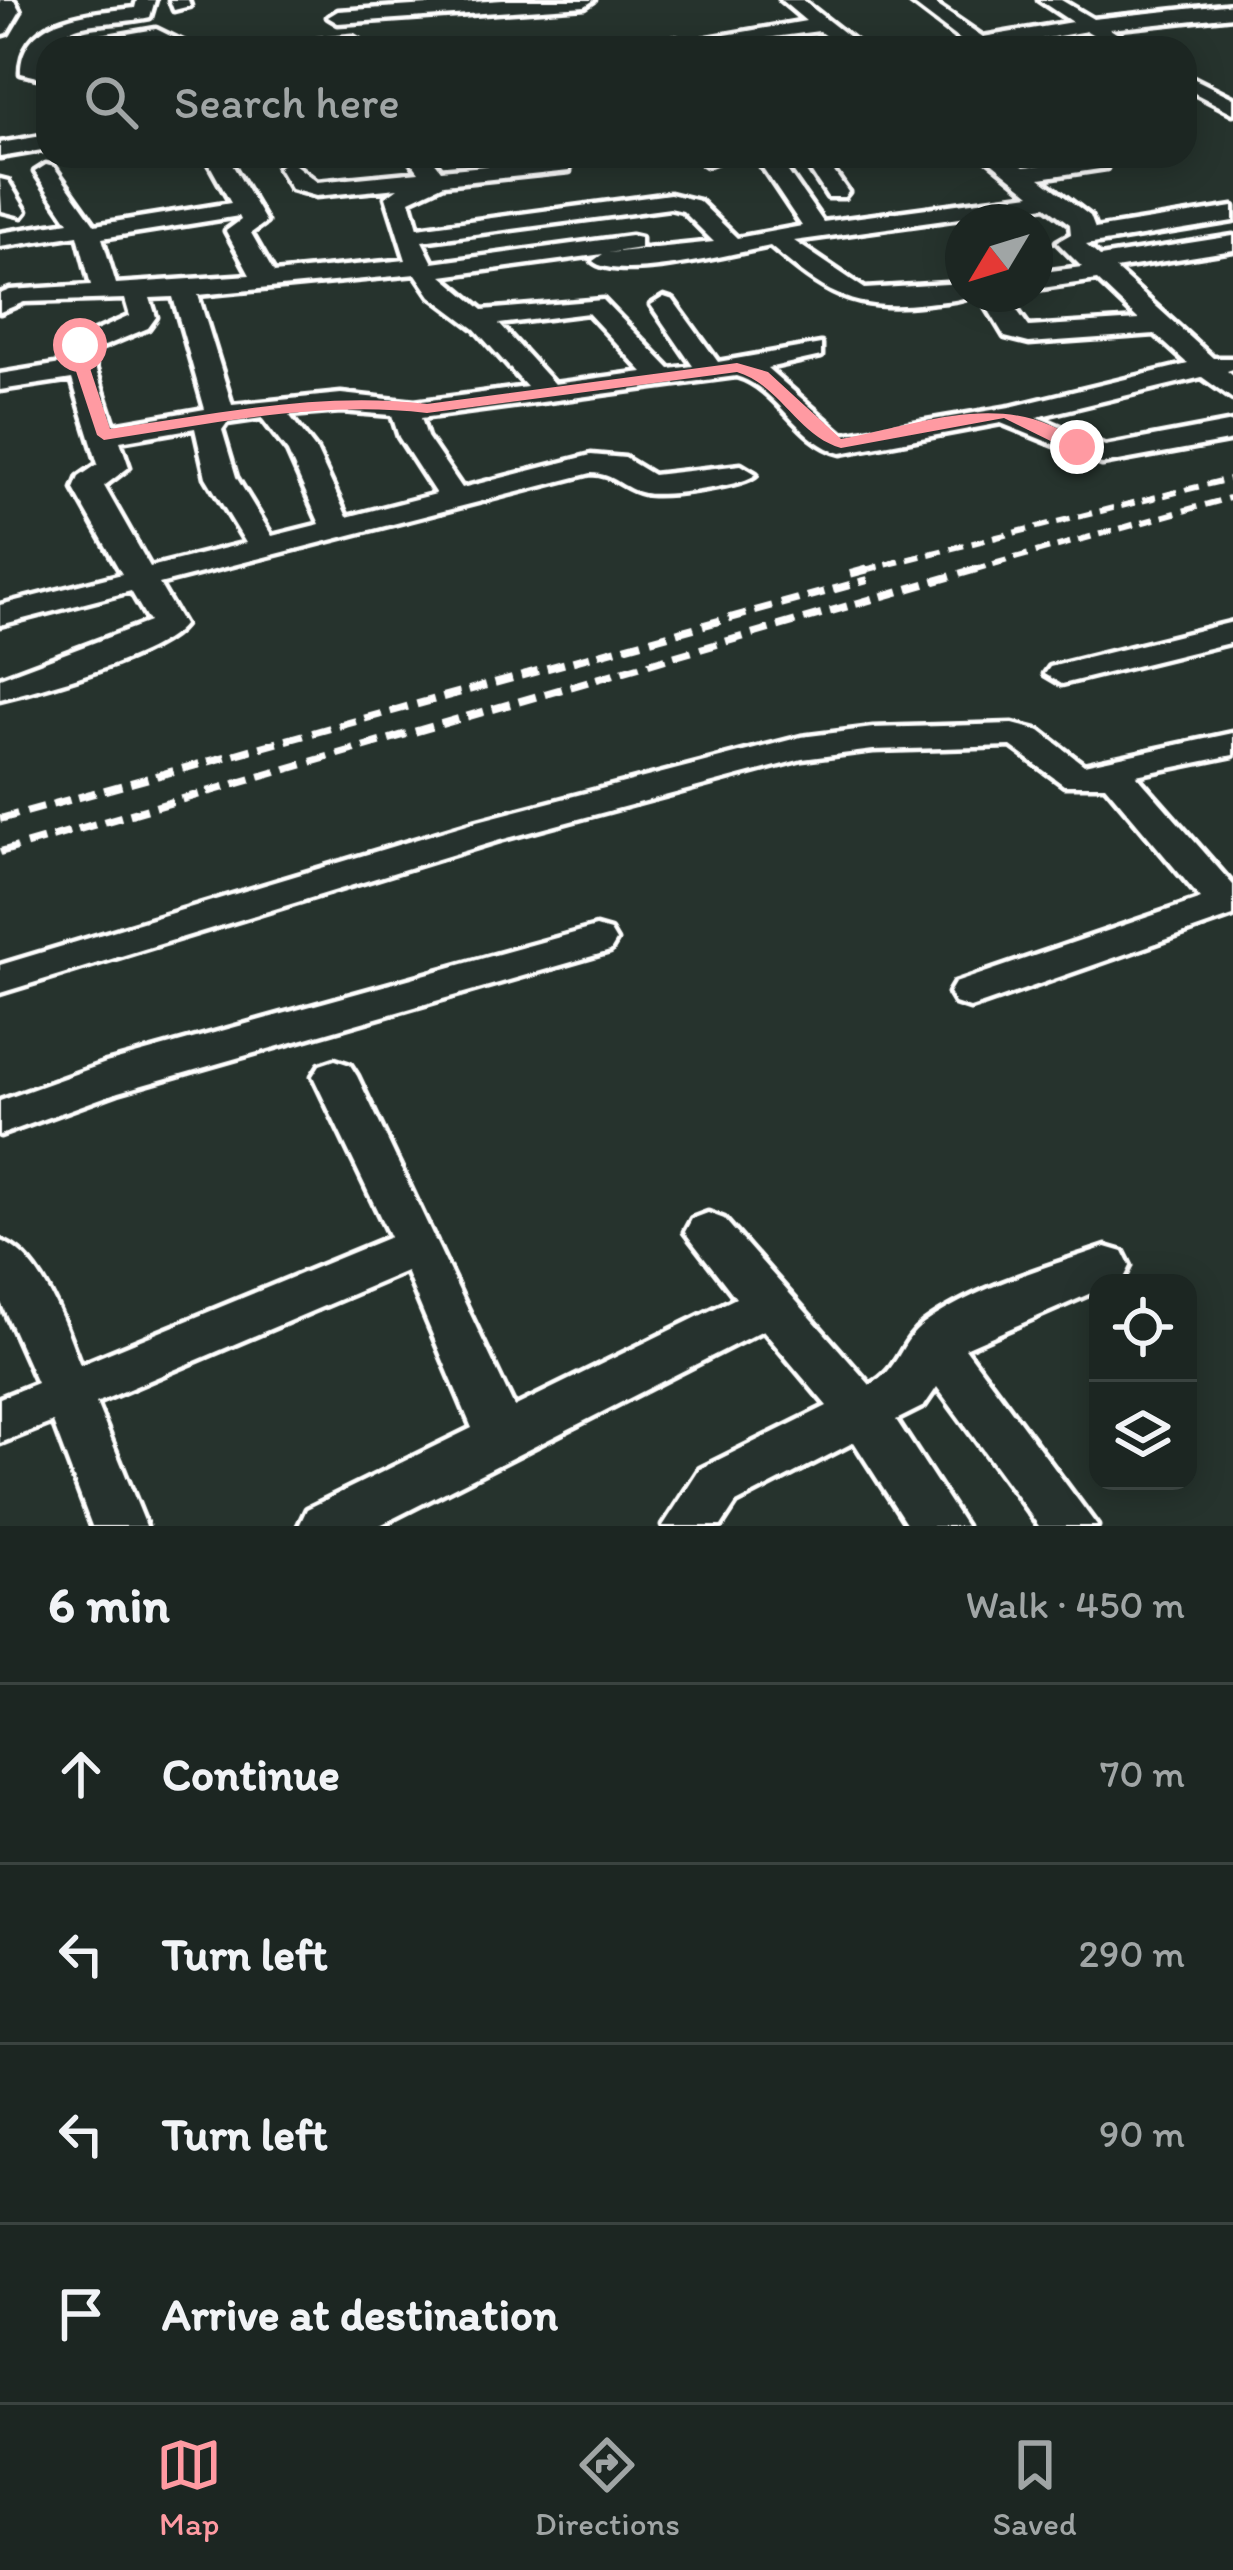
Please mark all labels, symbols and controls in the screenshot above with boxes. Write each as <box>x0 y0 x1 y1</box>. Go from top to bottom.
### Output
search box <box>36 36 1197 168</box>
icon: search <box>78 69 144 135</box>
text: Search here <box>174 75 400 129</box>
north arrow <box>945 204 1053 312</box>
route start <box>53 318 107 372</box>
route end <box>1050 420 1104 474</box>
map controls <box>1089 1274 1197 1490</box>
button: locate <box>1089 1274 1197 1382</box>
button: layers <box>1089 1382 1197 1490</box>
text: 6 min <box>48 1574 170 1635</box>
text: Walk · 450 m <box>965 1581 1185 1628</box>
icon: ahead <box>48 1741 114 1807</box>
text: Continue <box>162 1747 340 1801</box>
text: 70 m <box>1100 1750 1185 1797</box>
icon: left <box>48 1921 114 1987</box>
text: Turn left <box>162 1927 328 1981</box>
text: 290 m <box>1078 1930 1185 1977</box>
icon: left <box>48 2101 114 2167</box>
text: Turn left <box>162 2107 328 2161</box>
text: 90 m <box>1099 2110 1185 2157</box>
icon: arrive <box>48 2281 114 2347</box>
text: Arrive at destination <box>162 2287 558 2341</box>
tab: Map <box>156 2432 222 2543</box>
tab: Directions <box>535 2432 680 2543</box>
tab: Saved <box>993 2432 1077 2543</box>

